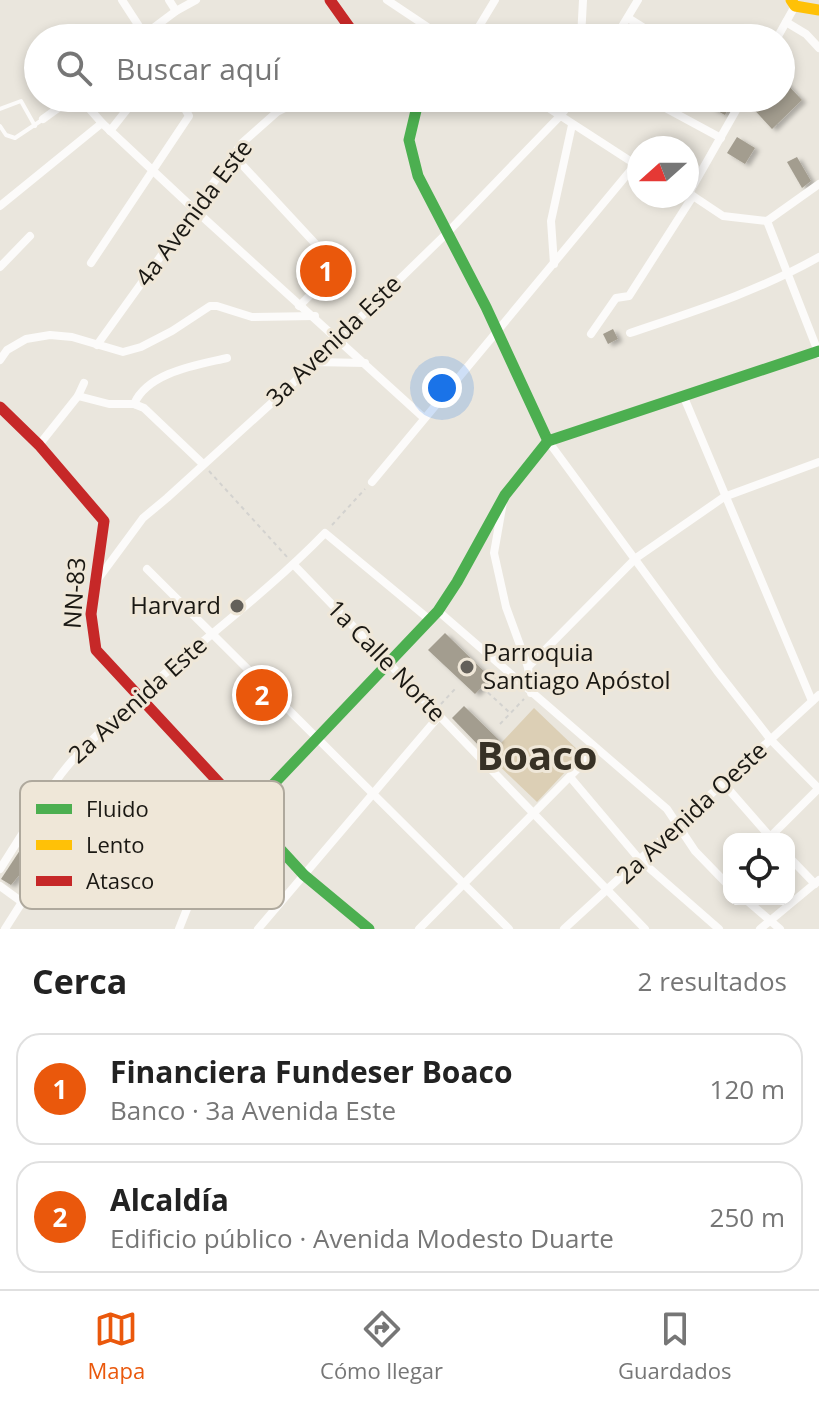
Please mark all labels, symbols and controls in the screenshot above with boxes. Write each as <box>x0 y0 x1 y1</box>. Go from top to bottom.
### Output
search box <box>24 24 795 112</box>
icon: search <box>52 46 96 90</box>
text: Buscar aquí <box>116 48 280 89</box>
street label: 4a Avenida Este <box>127 132 259 292</box>
north arrow <box>627 136 699 208</box>
pin: 1 <box>300 241 352 301</box>
street label: 3a Avenida Este <box>258 267 408 413</box>
your location <box>422 368 462 408</box>
street label: NN-83 <box>55 556 92 630</box>
place label: Harvard <box>130 588 221 621</box>
street label: 1a Calle Norte <box>320 592 454 728</box>
marker: Harvard <box>228 597 246 615</box>
street label: 2a Avenida Este <box>61 628 213 770</box>
place label: Parroquia Santiago Apóstol <box>483 635 671 696</box>
marker: Parroquia Santiago Apóstol <box>458 658 476 676</box>
pin: 2 <box>236 665 288 725</box>
district label: Boaco <box>476 727 598 782</box>
street label: 2a Avenida Oeste <box>609 733 773 890</box>
legend <box>20 781 284 909</box>
text: Fluido <box>86 793 149 823</box>
text: Lento <box>86 829 144 859</box>
map controls <box>723 833 795 905</box>
button: locate <box>723 833 795 905</box>
text: Atasco <box>86 865 154 895</box>
text: Cerca <box>32 958 127 1004</box>
text: 2 resultados <box>638 963 787 999</box>
text: Financiera Fundeser Boaco <box>110 1051 513 1092</box>
text: 1 <box>53 1071 67 1107</box>
text: 120 m <box>710 1071 785 1107</box>
text: Banco · 3a Avenida Este <box>110 1092 396 1128</box>
text: Alcaldía <box>110 1179 229 1220</box>
text: 2 <box>53 1199 67 1235</box>
text: 250 m <box>710 1199 785 1235</box>
text: Edificio público · Avenida Modesto Duarte <box>110 1220 614 1256</box>
tab: Mapa <box>87 1307 145 1385</box>
tab: Cómo llegar <box>320 1307 443 1385</box>
tab: Guardados <box>618 1307 732 1385</box>

